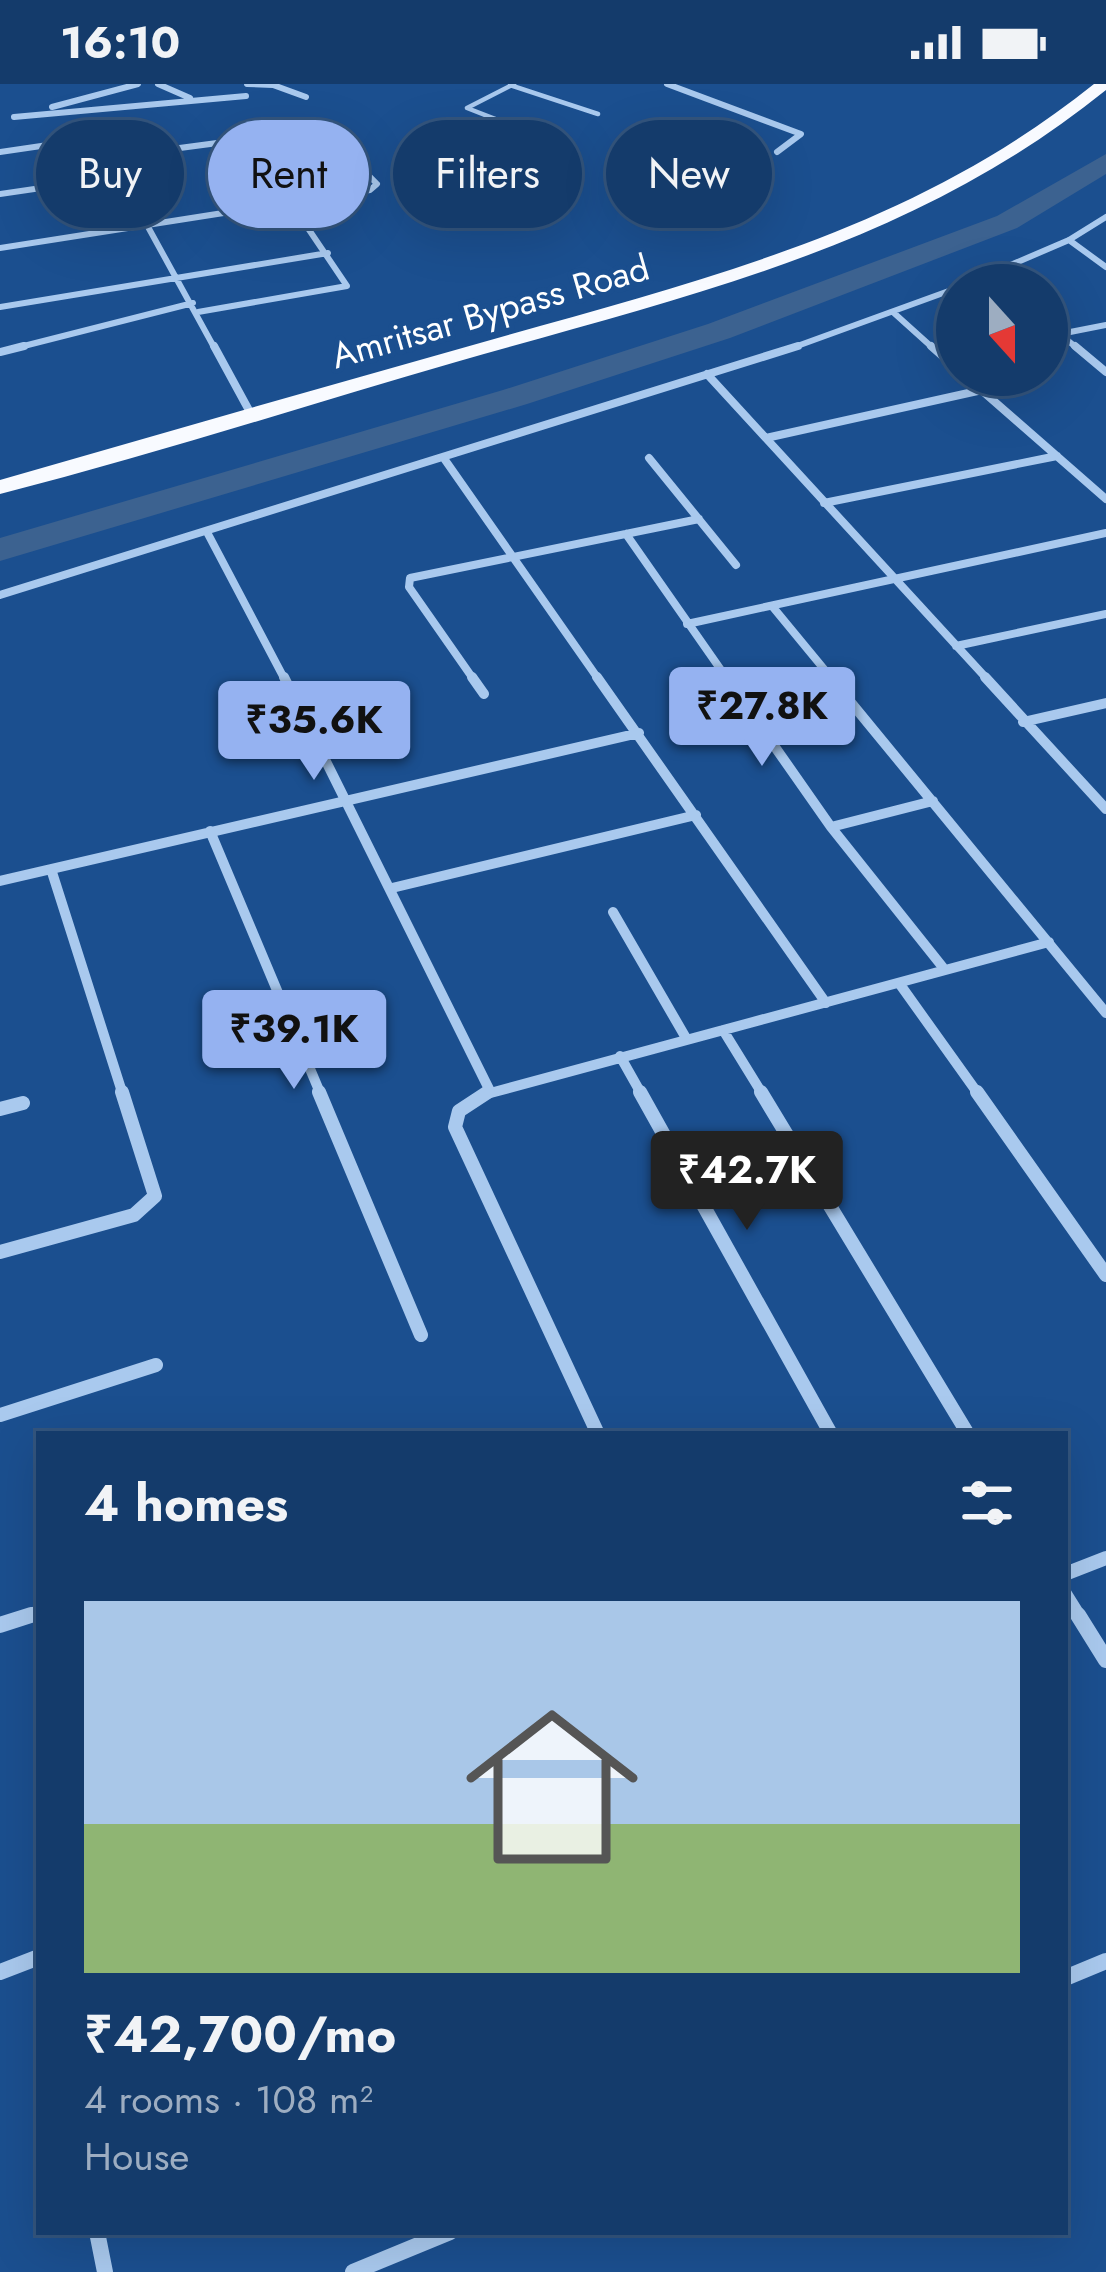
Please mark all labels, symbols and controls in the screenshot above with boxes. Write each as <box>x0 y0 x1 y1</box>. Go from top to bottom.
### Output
text: 16:10 <box>60 10 180 75</box>
chip: Buy <box>36 120 184 228</box>
chip: Rent <box>208 120 369 228</box>
chip: Filters <box>393 120 582 228</box>
chip: New <box>606 120 772 228</box>
street label: Amritsar Bypass Road <box>325 241 655 381</box>
north arrow <box>936 264 1068 396</box>
map controls <box>936 264 1068 396</box>
pin: ₹27.8K <box>664 667 860 769</box>
text: ₹27.8K <box>696 677 828 734</box>
pin: ₹35.6K <box>216 681 412 783</box>
text: ₹35.6K <box>245 691 383 748</box>
pin: ₹39.1K <box>196 990 392 1092</box>
text: ₹39.1K <box>229 1000 359 1057</box>
pin: ₹42.7K <box>649 1131 845 1233</box>
text: ₹42.7K <box>678 1141 816 1198</box>
text: 4 homes <box>84 1466 288 1540</box>
icon: filters <box>954 1470 1020 1536</box>
icon: home <box>444 1679 660 1895</box>
text: ₹42,700/mo <box>84 1997 396 2071</box>
text: 4 rooms · 108 m² <box>84 2071 373 2128</box>
text: House <box>84 2128 189 2185</box>

